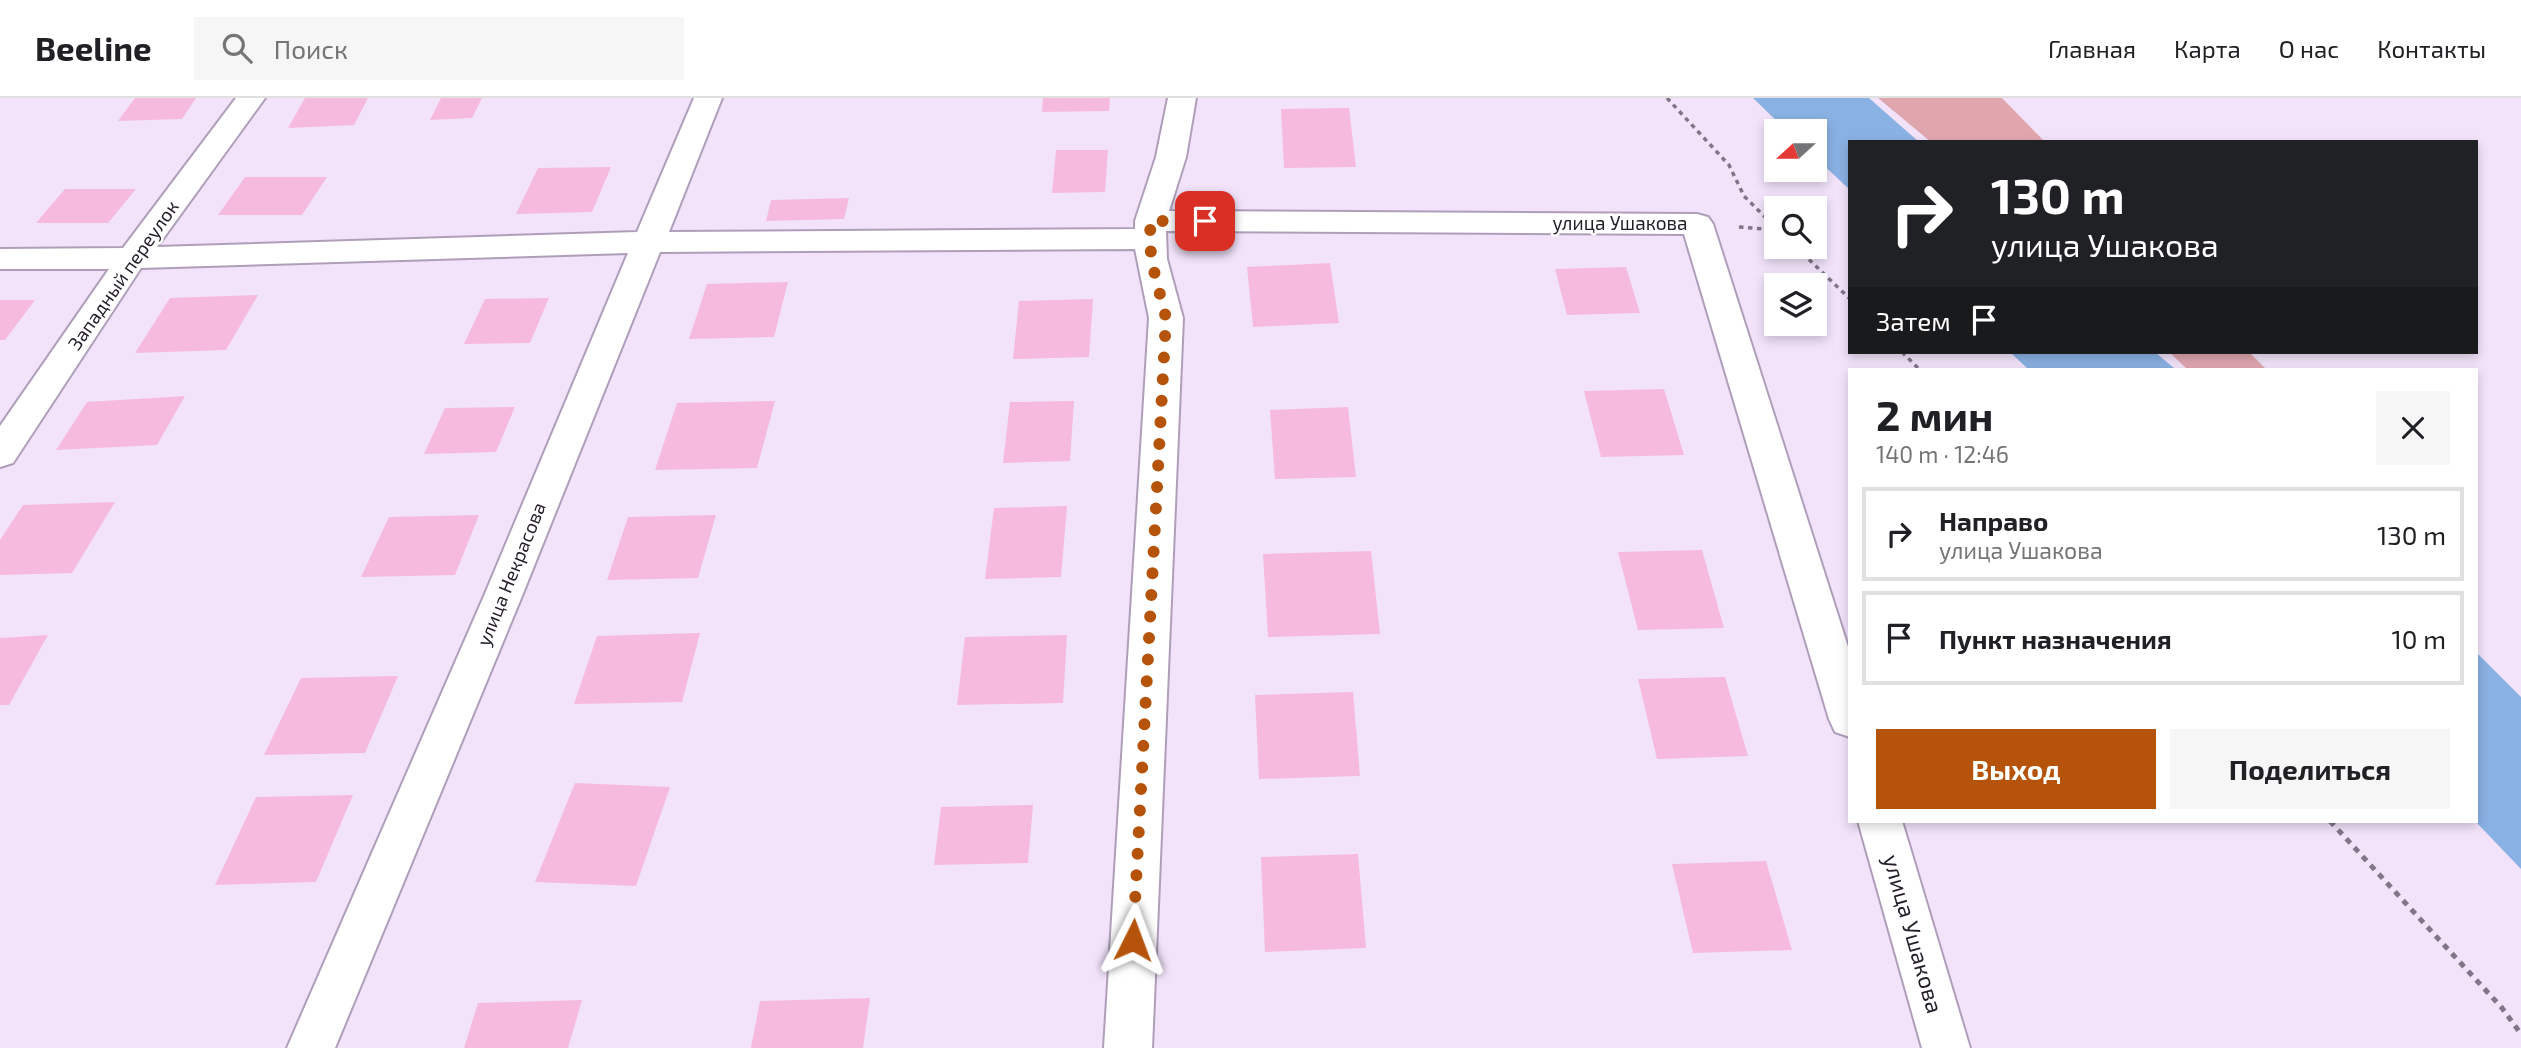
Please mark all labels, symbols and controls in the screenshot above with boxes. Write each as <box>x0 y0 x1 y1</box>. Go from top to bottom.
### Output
search box <box>194 17 684 80</box>
text: Beeline <box>35 28 152 68</box>
icon: search <box>218 29 256 67</box>
text: Поиск <box>274 33 348 64</box>
text: Главная <box>2048 34 2136 63</box>
text: Карта <box>2174 34 2241 63</box>
text: О нас <box>2279 34 2339 63</box>
text: Контакты <box>2377 34 2486 63</box>
north arrow <box>1764 119 1827 182</box>
map controls <box>1764 119 1827 336</box>
text: 130 m <box>1991 165 2125 224</box>
icon: right <box>1876 168 1967 259</box>
pin <box>1175 191 1235 251</box>
street label: Западный переулок <box>62 196 184 354</box>
button: search <box>1764 196 1827 259</box>
icon: arrive <box>1186 202 1224 240</box>
street label: улица Ушакова <box>1552 211 1688 235</box>
text: улица Ушакова <box>1991 225 2219 263</box>
button: layers <box>1764 273 1827 336</box>
icon: arrive <box>1965 301 2003 339</box>
text: Затем <box>1876 305 1951 336</box>
text: 2 мин <box>1876 389 1993 439</box>
button: close <box>2376 391 2450 465</box>
text: 140 m · 12:46 <box>1876 440 2009 468</box>
street label: улица Некрасова <box>471 499 551 649</box>
text: Направо <box>1939 505 2048 536</box>
icon: right <box>1880 515 1918 553</box>
text: 130 m <box>2377 519 2446 550</box>
text: улица Ушакова <box>1939 536 2103 564</box>
icon: arrive <box>1880 619 1918 657</box>
text: Пункт назначения <box>1939 623 2172 654</box>
text: 10 m <box>2391 623 2446 654</box>
button: Выход <box>1876 729 2156 809</box>
button: Поделиться <box>2170 729 2450 809</box>
street label: улица Ушакова <box>1877 851 1950 1017</box>
position arrow <box>1096 903 1170 977</box>

